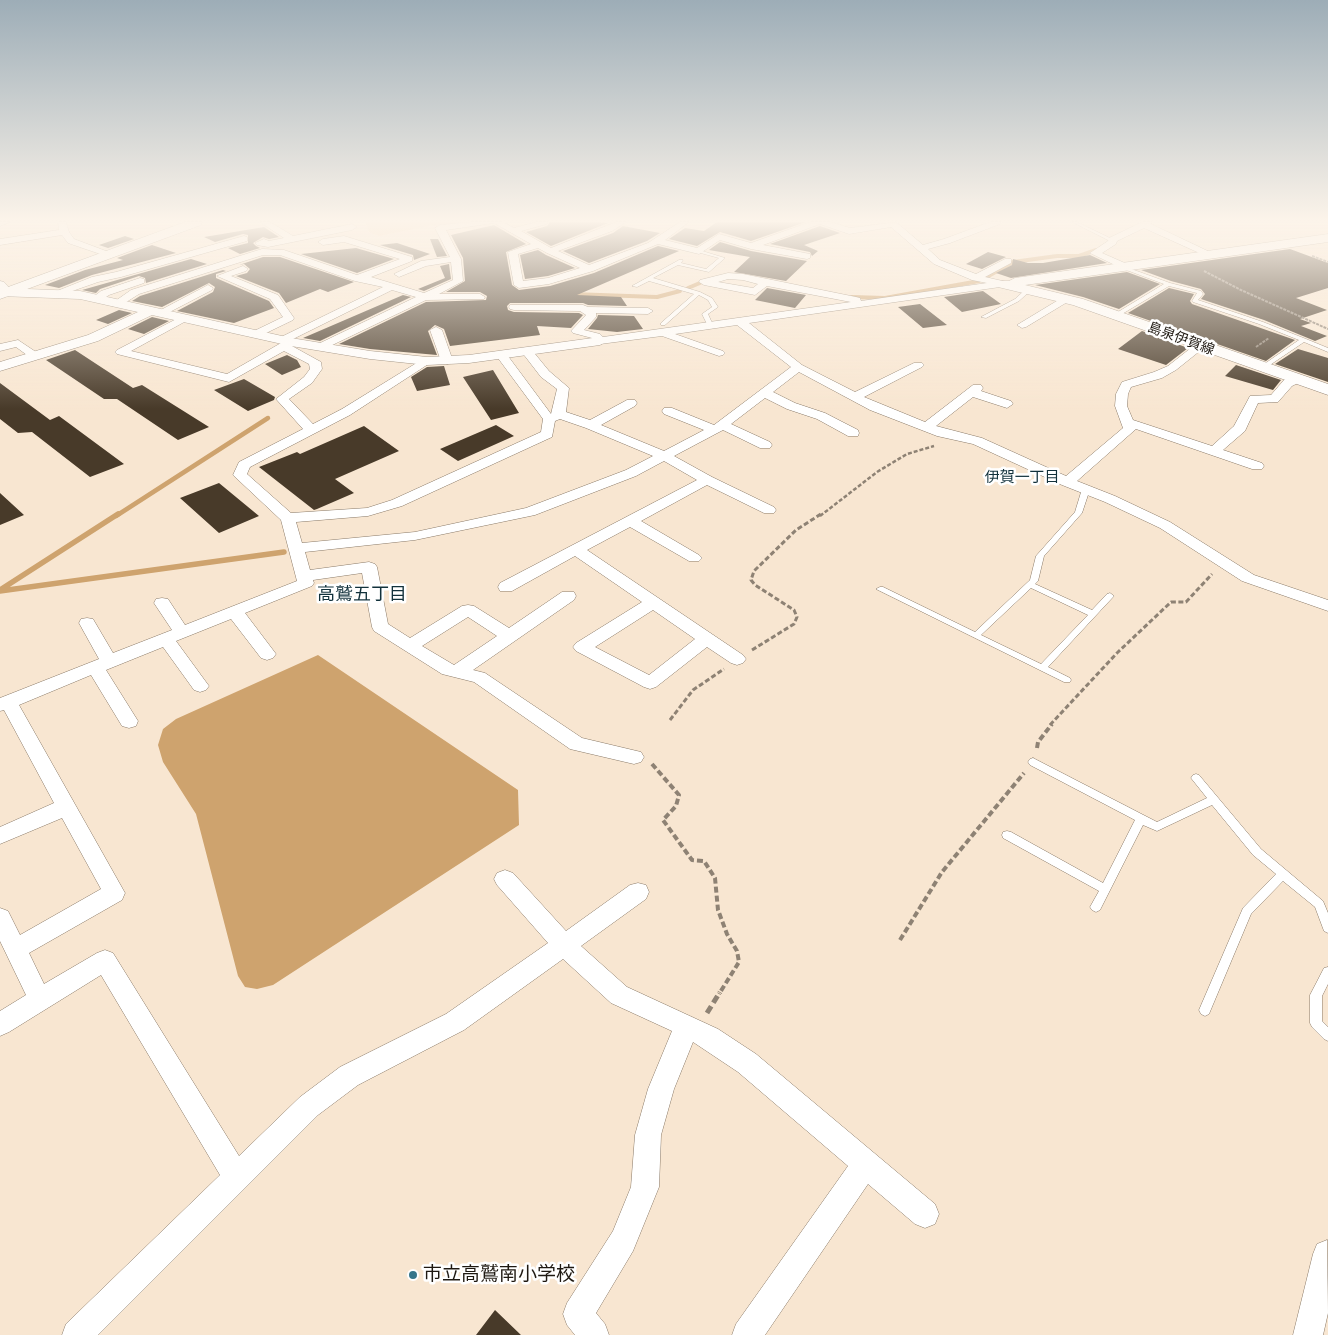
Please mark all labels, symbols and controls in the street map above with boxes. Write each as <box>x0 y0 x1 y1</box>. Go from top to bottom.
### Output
street label: 島泉伊賀線 <box>1145 319 1217 359</box>
district label: 伊賀一丁目 <box>985 469 1059 487</box>
district label: 高鷲五丁目 <box>317 584 407 606</box>
place label: 市立高鷲南小学校 <box>423 1264 575 1286</box>
marker: 市立高鷲南小学校 <box>407 1269 419 1281</box>

